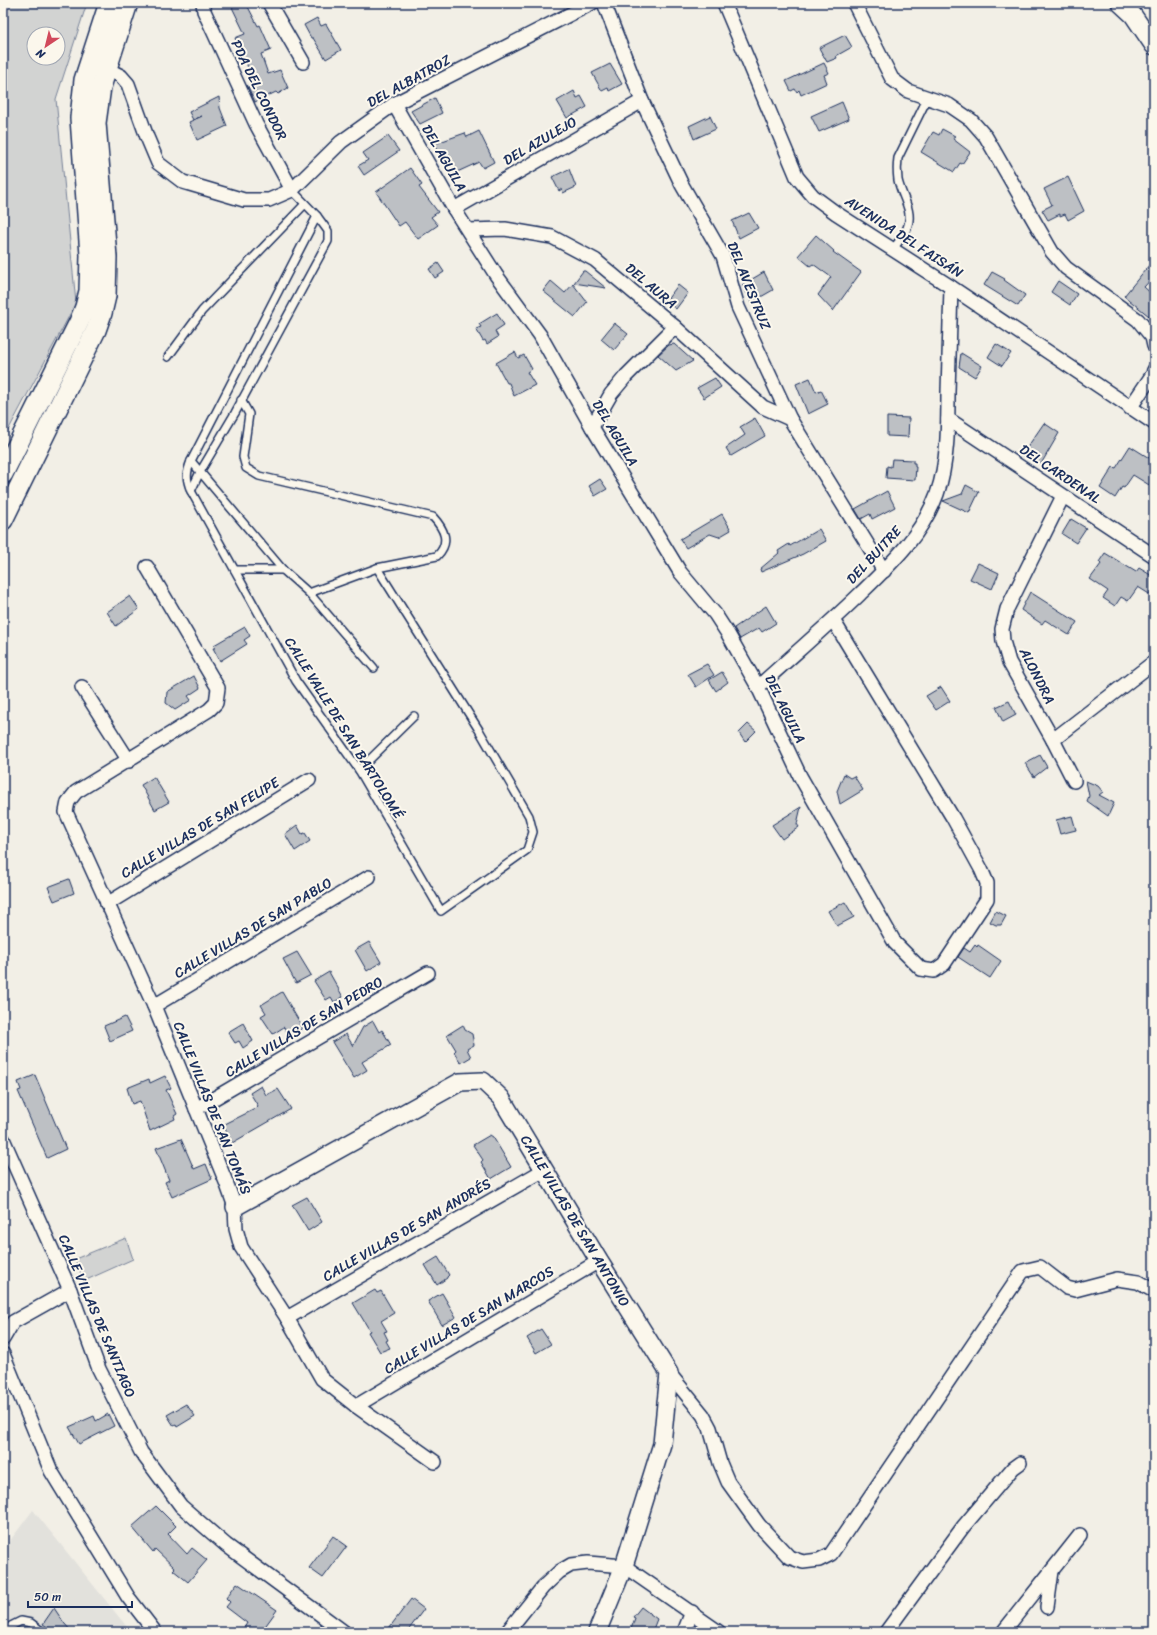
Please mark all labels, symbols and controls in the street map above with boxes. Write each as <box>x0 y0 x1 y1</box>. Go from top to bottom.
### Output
north arrow <box>26 26 66 66</box>
street label: PDA DEL CONDOR <box>224 35 294 145</box>
text: N <box>32 44 50 64</box>
street label: DEL ALBATROZ <box>362 47 456 114</box>
street label: DEL AZULEJO <box>498 110 582 172</box>
street label: DEL AGUILA <box>415 120 473 196</box>
street label: AVENIDA DEL FAISÁN <box>839 189 968 285</box>
street label: DEL AVESTRUZ <box>720 238 778 335</box>
street label: DEL AURA <box>619 257 683 315</box>
street label: DEL AGUILA <box>585 395 645 471</box>
street label: DEL CARDENAL <box>1014 437 1106 511</box>
street label: DEL BUITRE <box>840 519 909 590</box>
street label: CALLE VALLE DE SAN BARTOLOMÉ <box>278 632 411 825</box>
street label: ALONDRA <box>1012 642 1062 709</box>
street label: DEL AGUILA <box>758 670 812 748</box>
street label: CALLE VILLAS DE SAN FELIPE <box>116 770 285 885</box>
street label: CALLE VILLAS DE SAN PABLO <box>169 871 337 985</box>
street label: CALLE VILLAS DE SAN PEDRO <box>220 970 388 1084</box>
street label: CALLE VILLAS DE SAN TOMÁS <box>166 1018 258 1199</box>
street label: CALLE VILLAS DE SAN ANTONIO <box>513 1130 637 1312</box>
street label: CALLE VILLAS DE SAN ANDRÉS <box>318 1171 496 1289</box>
street label: CALLE VILLAS DE SANTIAGO <box>51 1230 143 1402</box>
street label: CALLE VILLAS DE SAN MARCOS <box>379 1259 559 1381</box>
scale bar <box>28 1583 132 1609</box>
text: 50 m <box>34 1586 61 1608</box>

